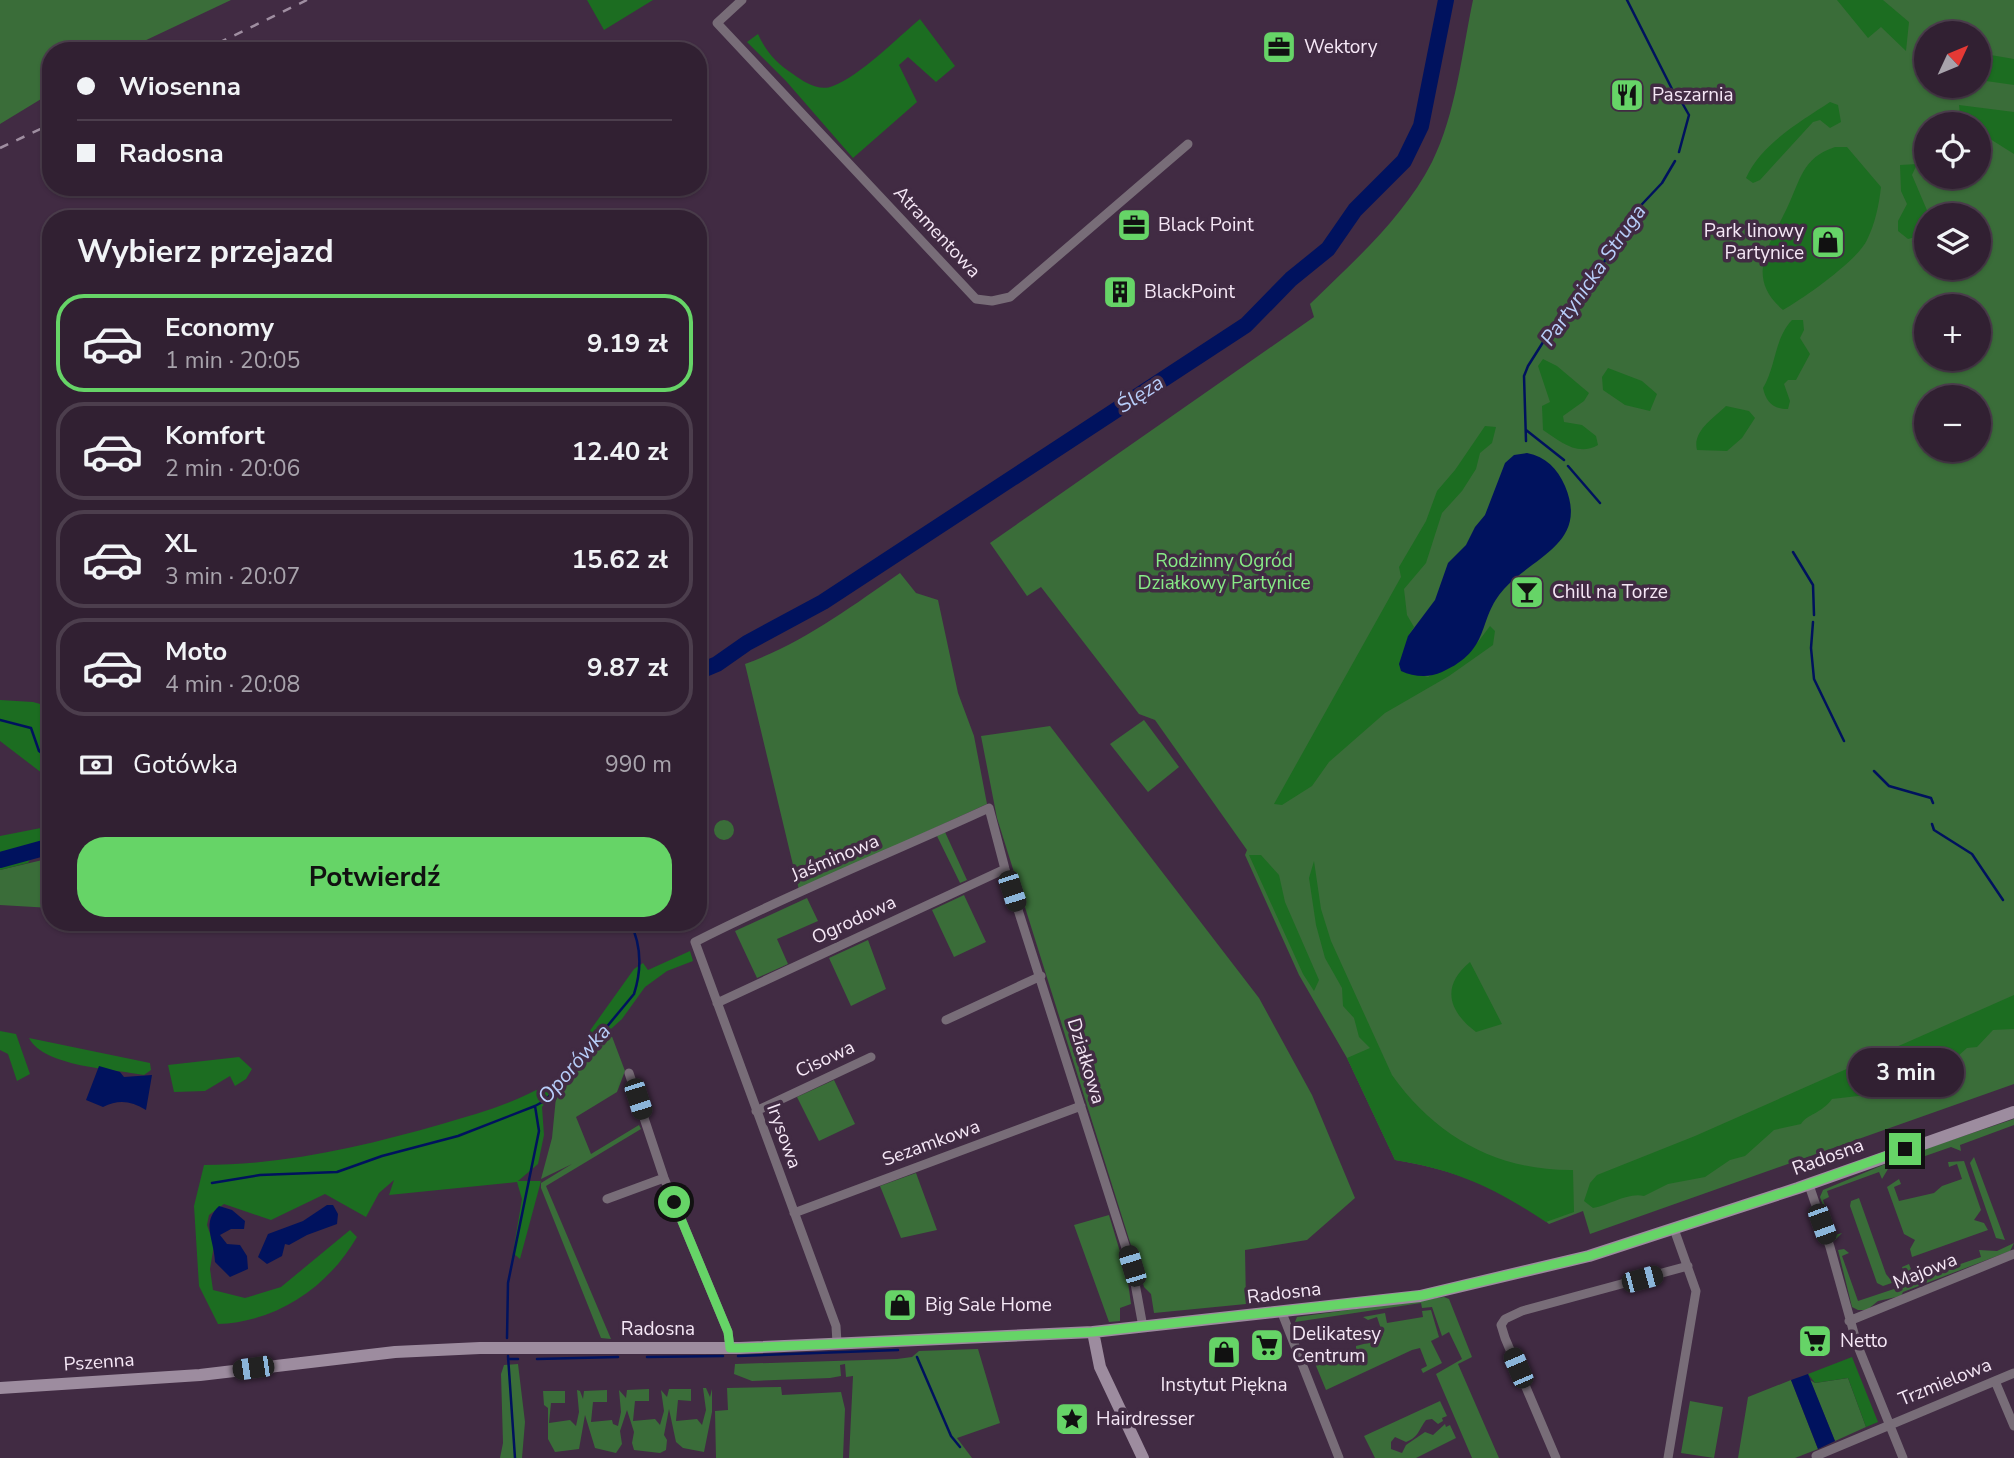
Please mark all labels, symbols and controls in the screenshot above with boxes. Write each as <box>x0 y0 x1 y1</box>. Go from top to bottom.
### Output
north arrow <box>1914 21 1992 98</box>
map controls <box>1914 21 1991 462</box>
office icon: Wektory <box>1260 28 1298 66</box>
place label: Wektory <box>1304 34 1378 60</box>
text: Wiosenna <box>119 69 241 104</box>
restaurant icon: Paszarnia <box>1608 76 1646 114</box>
place label: Paszarnia <box>1652 82 1734 108</box>
button: locate <box>1914 112 1991 189</box>
text: Radosna <box>119 136 224 171</box>
street label: Atramentowa <box>888 180 986 284</box>
water label: Partynicka Struga <box>1534 199 1652 351</box>
button: layers <box>1914 203 1991 280</box>
office icon: Black Point <box>1115 206 1153 244</box>
place label: Black Point <box>1158 212 1254 238</box>
place label: Park linowy Partynice <box>1704 218 1804 266</box>
shop icon: Park linowy Partynice <box>1809 223 1847 261</box>
text: Wybierz przejazd <box>77 230 334 273</box>
building icon: BlackPoint <box>1101 273 1139 311</box>
place label: BlackPoint <box>1144 279 1235 305</box>
button: + <box>1914 294 1991 371</box>
text: Economy <box>165 310 274 345</box>
icon: car <box>81 312 144 375</box>
text: 9.19 zł <box>587 326 668 361</box>
text: 1 min · 20:05 <box>165 345 300 376</box>
water label: Ślęza <box>1111 368 1169 420</box>
button: − <box>1914 385 1991 462</box>
text: Komfort <box>165 418 265 453</box>
icon: car <box>81 420 144 483</box>
text: 12.40 zł <box>572 434 668 469</box>
text: 2 min · 20:06 <box>165 453 300 484</box>
text: XL <box>165 526 197 561</box>
icon: car <box>81 528 144 591</box>
text: 15.62 zł <box>572 542 668 577</box>
park label: Rodzinny Ogród Działkowy Partynice <box>1137 548 1311 596</box>
text: 3 min · 20:07 <box>165 561 300 592</box>
bar icon: Chill na Torze <box>1508 573 1546 611</box>
place label: Chill na Torze <box>1552 579 1668 605</box>
text: Moto <box>165 634 227 669</box>
icon: car <box>81 636 144 699</box>
text: 9.87 zł <box>587 650 668 685</box>
text: 4 min · 20:08 <box>165 669 300 700</box>
icon: cash <box>77 746 115 784</box>
text: Gotówka <box>133 747 238 782</box>
text: 990 m <box>605 749 672 780</box>
street label: Jaśminowa <box>786 828 883 889</box>
button: Potwierdź <box>77 837 672 917</box>
car <box>996 868 1029 914</box>
street label: Ogrodowa <box>808 889 900 951</box>
street label: Działkowa <box>1061 1015 1111 1107</box>
water label: Oporówka <box>531 1018 617 1110</box>
street label: Cisowa <box>791 1034 859 1084</box>
callout: 3 min <box>1847 1048 1963 1096</box>
text: 3 min <box>1876 1057 1936 1088</box>
car <box>622 1076 655 1122</box>
street label: Irysowa <box>760 1100 808 1172</box>
street label: Sezamkowa <box>878 1113 984 1173</box>
street label: Radosna <box>1789 1132 1867 1182</box>
route end <box>1889 1133 1921 1165</box>
route start <box>658 1186 690 1218</box>
car <box>1805 1201 1840 1247</box>
car <box>1116 1243 1149 1289</box>
street label: Majowa <box>1889 1246 1961 1296</box>
car <box>1619 1263 1666 1295</box>
street label: Radosna <box>1245 1276 1323 1310</box>
shop icon: Big Sale Home <box>881 1286 919 1324</box>
place label: Big Sale Home <box>925 1292 1052 1318</box>
street label: Radosna <box>621 1316 695 1342</box>
place label: Delikatesy Centrum <box>1292 1321 1381 1369</box>
supermarket icon: Netto <box>1796 1322 1834 1360</box>
supermarket icon: Delikatesy Centrum <box>1248 1326 1286 1364</box>
place label: Netto <box>1840 1328 1888 1354</box>
shop icon: Instytut Piękna <box>1205 1333 1243 1371</box>
car <box>1501 1345 1536 1391</box>
street label: Pszenna <box>63 1347 135 1377</box>
street label: Trzmielowa <box>1895 1352 1995 1412</box>
car <box>231 1355 276 1381</box>
place label: Instytut Piękna <box>1160 1372 1288 1398</box>
place icon: Hairdresser <box>1053 1400 1091 1438</box>
place label: Hairdresser <box>1096 1406 1195 1432</box>

